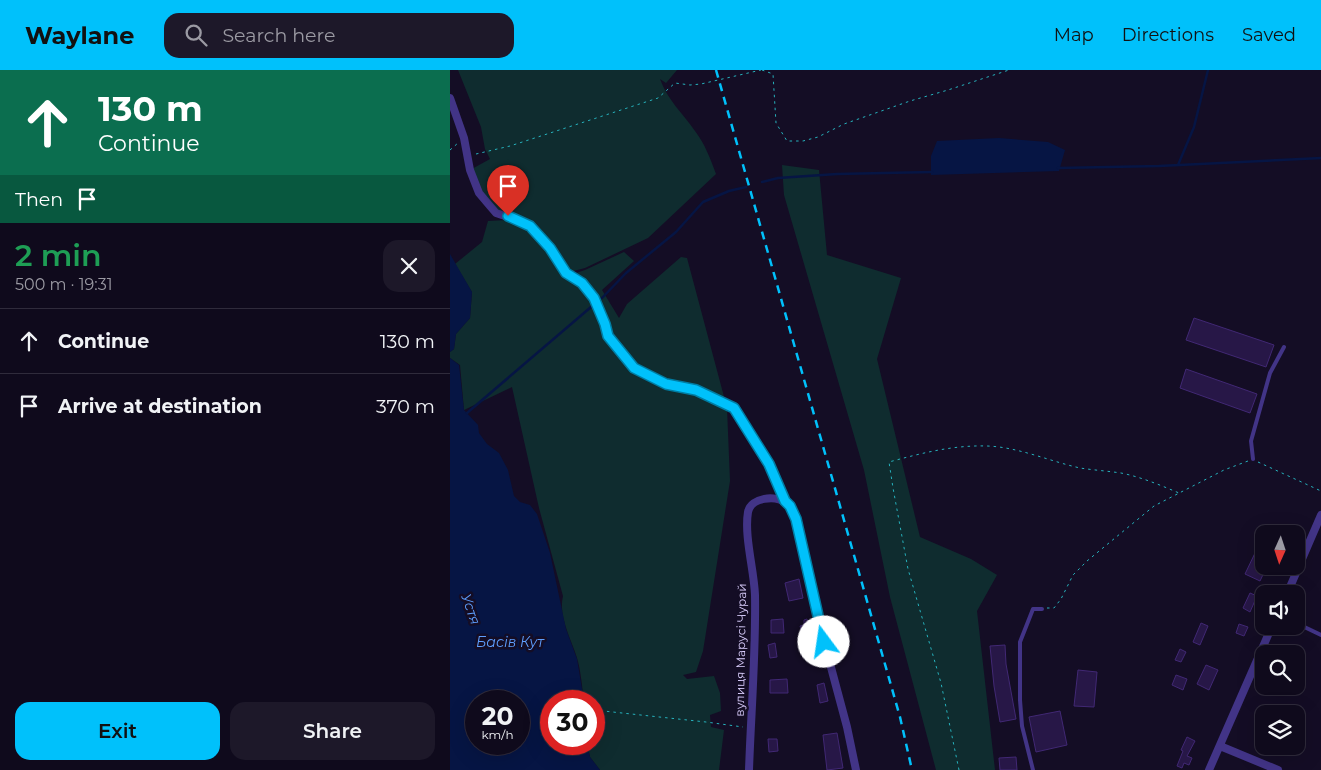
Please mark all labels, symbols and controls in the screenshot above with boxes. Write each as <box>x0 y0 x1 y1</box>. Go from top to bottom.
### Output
search box <box>164 13 514 58</box>
text: Waylane <box>25 21 134 50</box>
icon: search <box>182 21 210 49</box>
text: Search here <box>222 24 335 47</box>
text: Map <box>1054 24 1094 46</box>
text: Directions <box>1122 24 1214 46</box>
text: Saved <box>1242 24 1296 46</box>
text: 130 m <box>98 87 203 130</box>
icon: ahead <box>15 90 80 155</box>
text: Continue <box>98 130 200 157</box>
pin <box>487 165 529 216</box>
icon: arrive <box>494 172 522 200</box>
icon: arrive <box>73 185 101 213</box>
text: Then <box>15 188 63 211</box>
text: 2 min <box>15 237 102 274</box>
button: close <box>383 240 435 292</box>
text: 500 m · 19:31 <box>15 275 113 294</box>
icon: ahead <box>15 327 43 355</box>
text: Continue <box>58 330 149 353</box>
text: 130 m <box>380 330 435 353</box>
icon: arrive <box>15 392 43 420</box>
text: Arrive at destination <box>58 395 262 418</box>
text: 370 m <box>376 395 435 418</box>
north arrow <box>1255 525 1305 575</box>
map controls <box>1255 525 1305 755</box>
street label: вулиця Марусі Чурай <box>732 583 749 717</box>
button: sound <box>1255 585 1305 635</box>
water label: Устя <box>457 591 485 627</box>
position arrow <box>797 615 849 667</box>
water label: Басів Кут <box>476 633 545 651</box>
button: search <box>1255 645 1305 695</box>
speed limit sign: 30 <box>540 690 605 755</box>
text: 20 <box>482 701 513 731</box>
button: Exit <box>15 702 220 760</box>
button: Share <box>230 702 435 760</box>
button: layers <box>1255 705 1305 755</box>
text: km/h <box>481 727 514 742</box>

